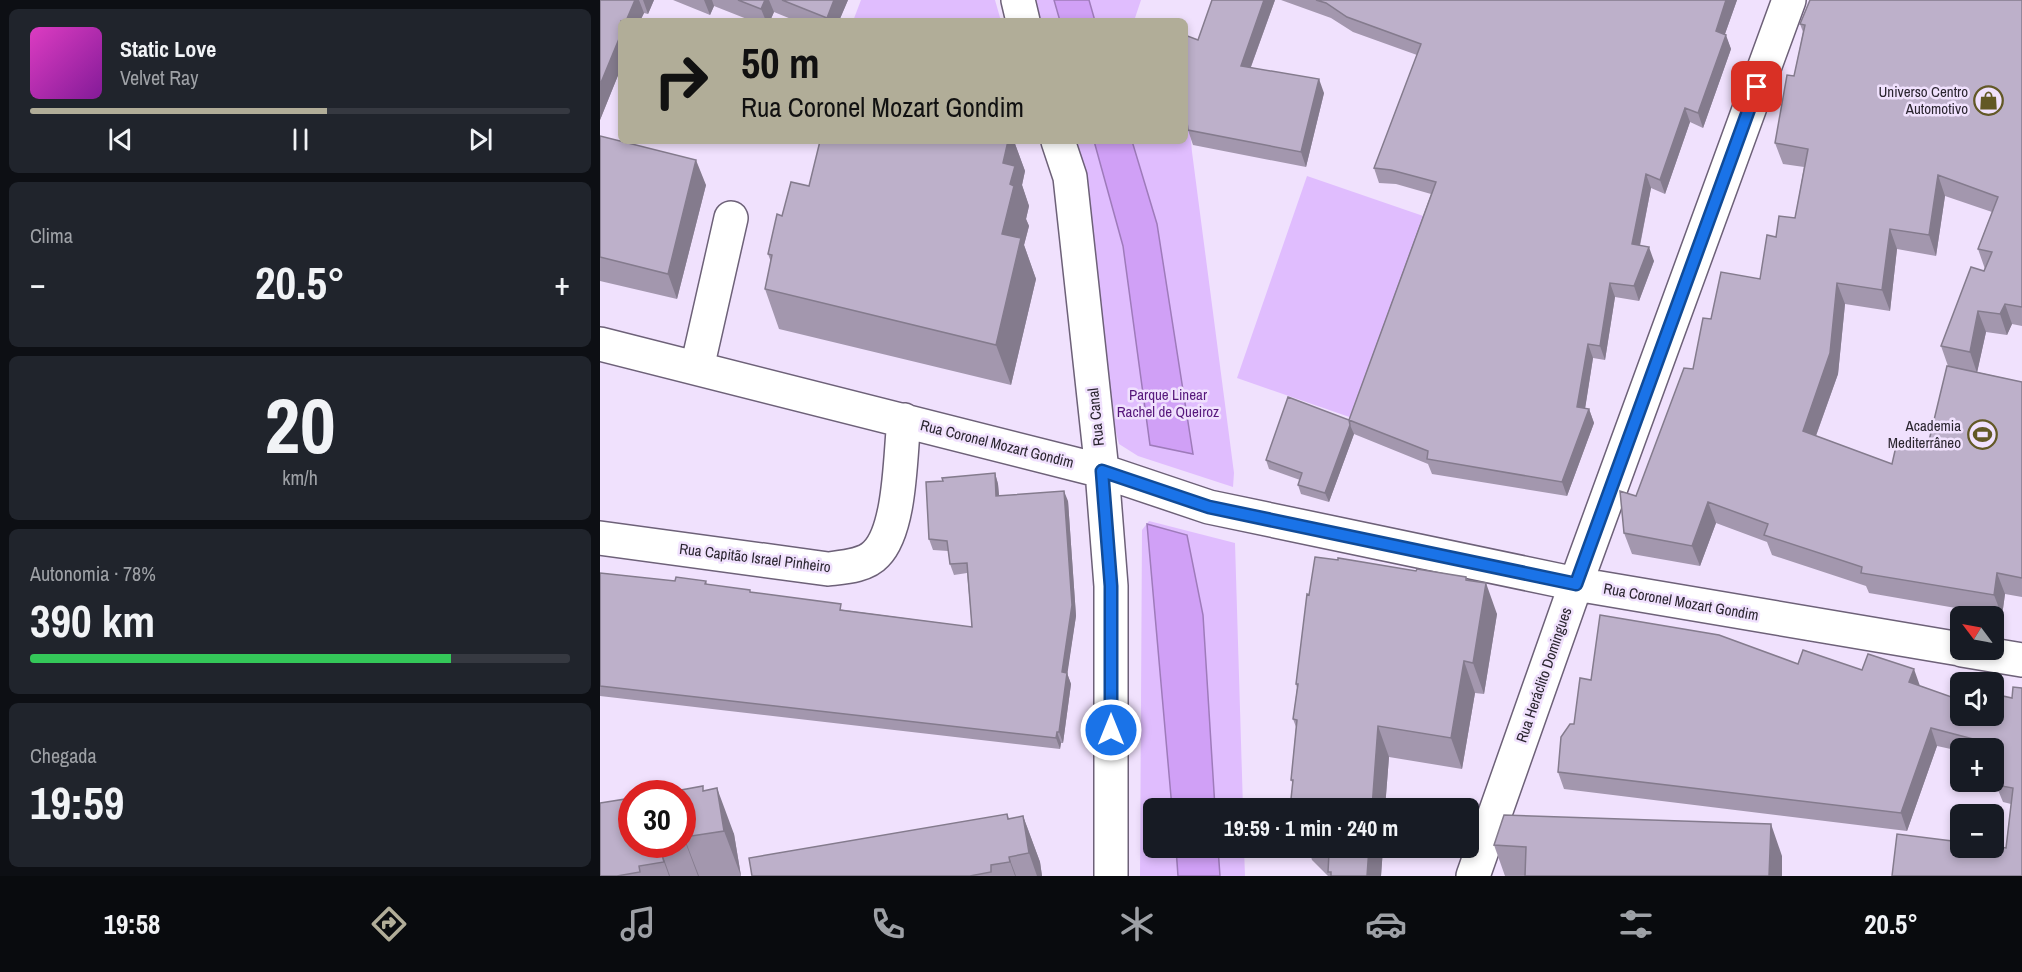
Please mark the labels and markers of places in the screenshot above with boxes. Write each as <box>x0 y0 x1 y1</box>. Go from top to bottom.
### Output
pin <box>1731 61 1782 112</box>
place label: Universo Centro Automotivo <box>1878 81 1968 119</box>
shop icon: Universo Centro Automotivo <box>1973 85 2005 117</box>
place label: Academia Mediterrâneo <box>1888 415 1961 453</box>
sports icon: Academia Mediterrâneo <box>1966 419 1998 451</box>

